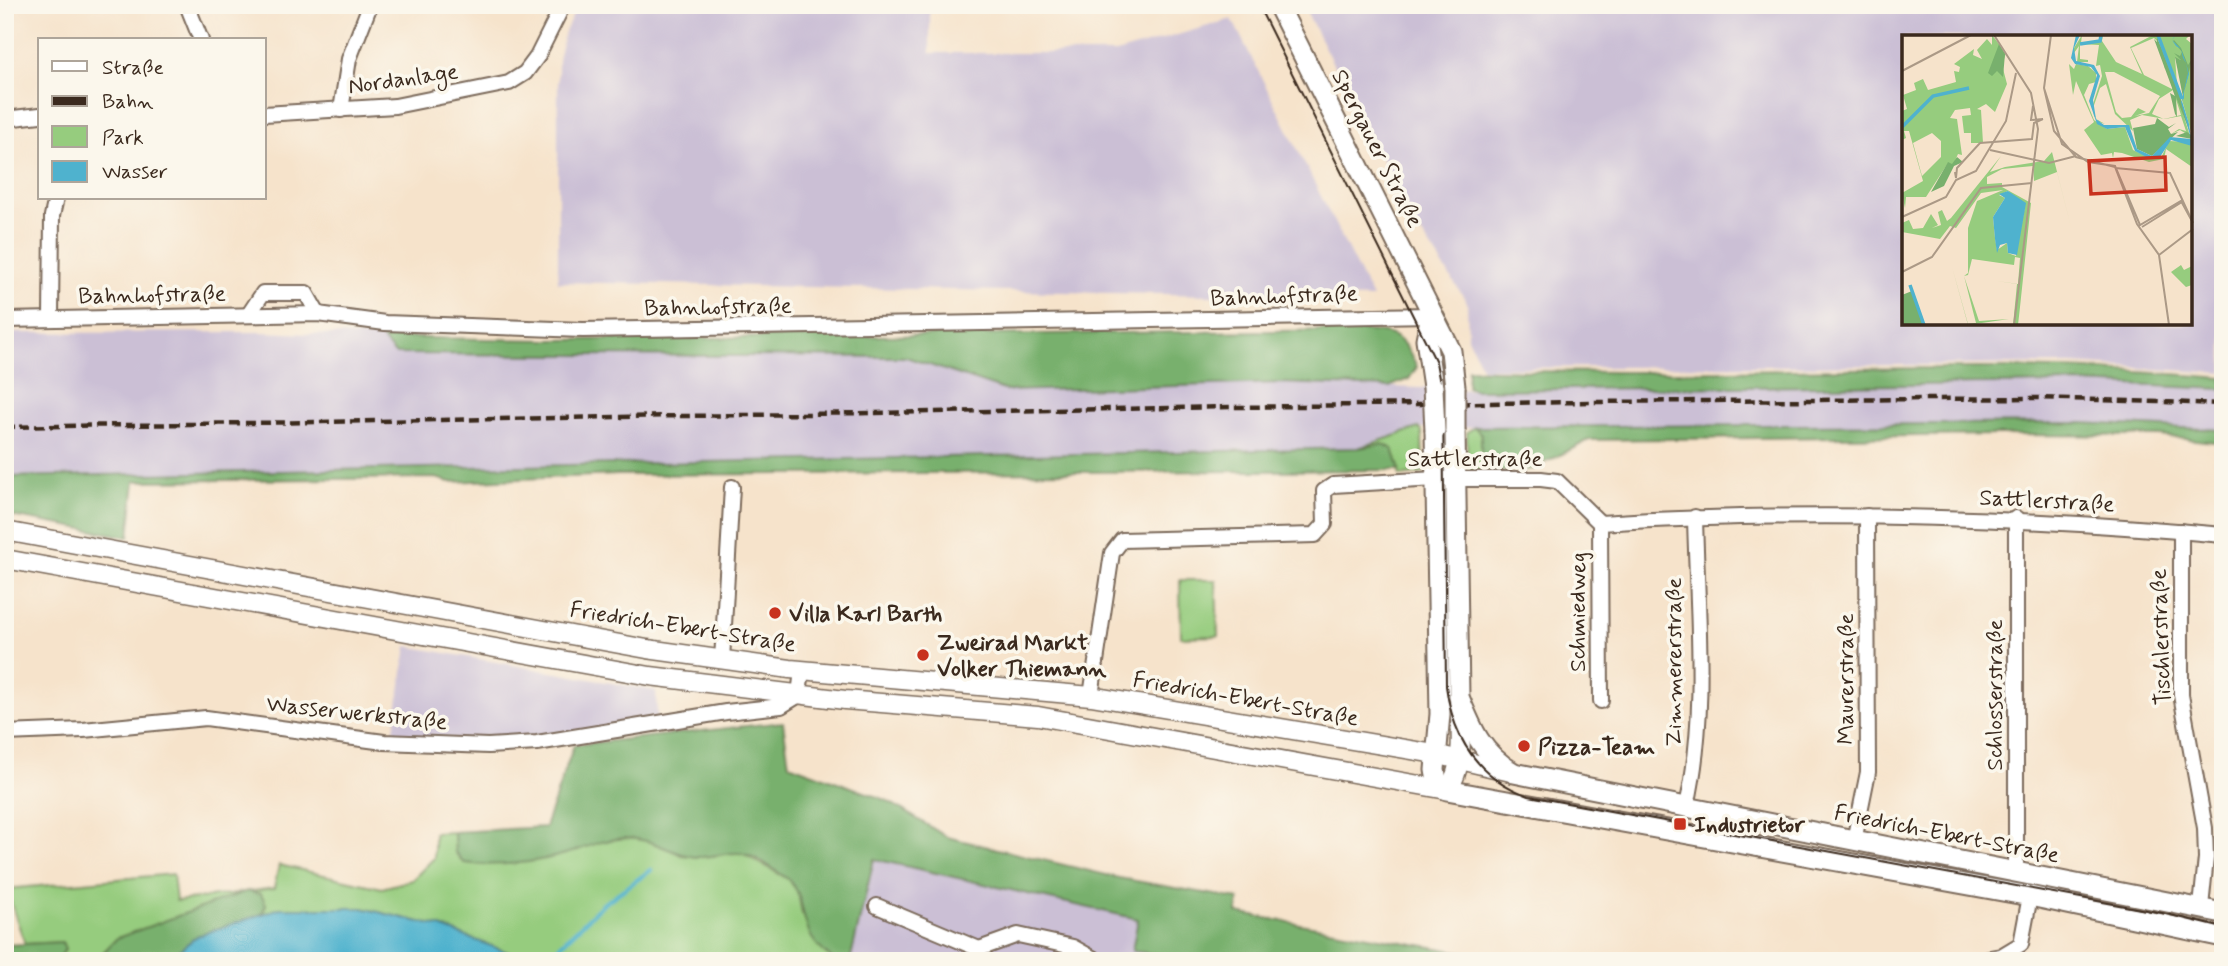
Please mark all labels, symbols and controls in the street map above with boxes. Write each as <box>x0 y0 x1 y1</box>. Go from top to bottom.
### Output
inset map <box>1902 35 2193 326</box>
legend <box>38 38 266 200</box>
text: Straße <box>102 54 164 82</box>
street label: Nordanlage <box>346 57 461 105</box>
street label: Spergauer Straße <box>1323 65 1429 233</box>
text: Bahn <box>102 88 154 116</box>
text: Park <box>102 124 144 152</box>
text: Wasser <box>102 158 168 186</box>
street label: Bahnhofstraße <box>1210 279 1358 315</box>
street label: Bahnhofstraße <box>78 280 226 312</box>
street label: Bahnhofstraße <box>644 292 792 324</box>
street label: Sattlerstraße <box>1407 445 1543 475</box>
street label: Sattlerstraße <box>1979 483 2115 521</box>
street label: Schmiedweg <box>1564 552 1594 672</box>
street label: Tischlerstraße <box>2145 568 2179 706</box>
street label: Zimmererstraße <box>1660 577 1690 747</box>
street label: Friedrich-Ebert-Straße <box>567 595 798 661</box>
place label: Villa Karl Barth <box>789 600 942 630</box>
marker: Villa Karl Barth <box>767 605 783 621</box>
street label: Maurerstraße <box>1832 613 1862 745</box>
street label: Schlosserstraße <box>1981 619 2011 771</box>
place label: Zweirad Markt Volker Thiemann <box>937 629 1107 685</box>
marker: Zweirad Markt Volker Thiemann <box>915 647 931 663</box>
street label: Friedrich-Ebert-Straße <box>1131 665 1361 735</box>
street label: Wasserwerkstraße <box>265 690 449 738</box>
place label: Pizza-Team <box>1538 733 1655 763</box>
marker: Pizza-Team <box>1516 738 1532 754</box>
street label: Friedrich-Ebert-Straße <box>1832 798 2062 871</box>
place label: Industrietor <box>1694 811 1806 841</box>
marker: Industrietor <box>1672 816 1688 832</box>

